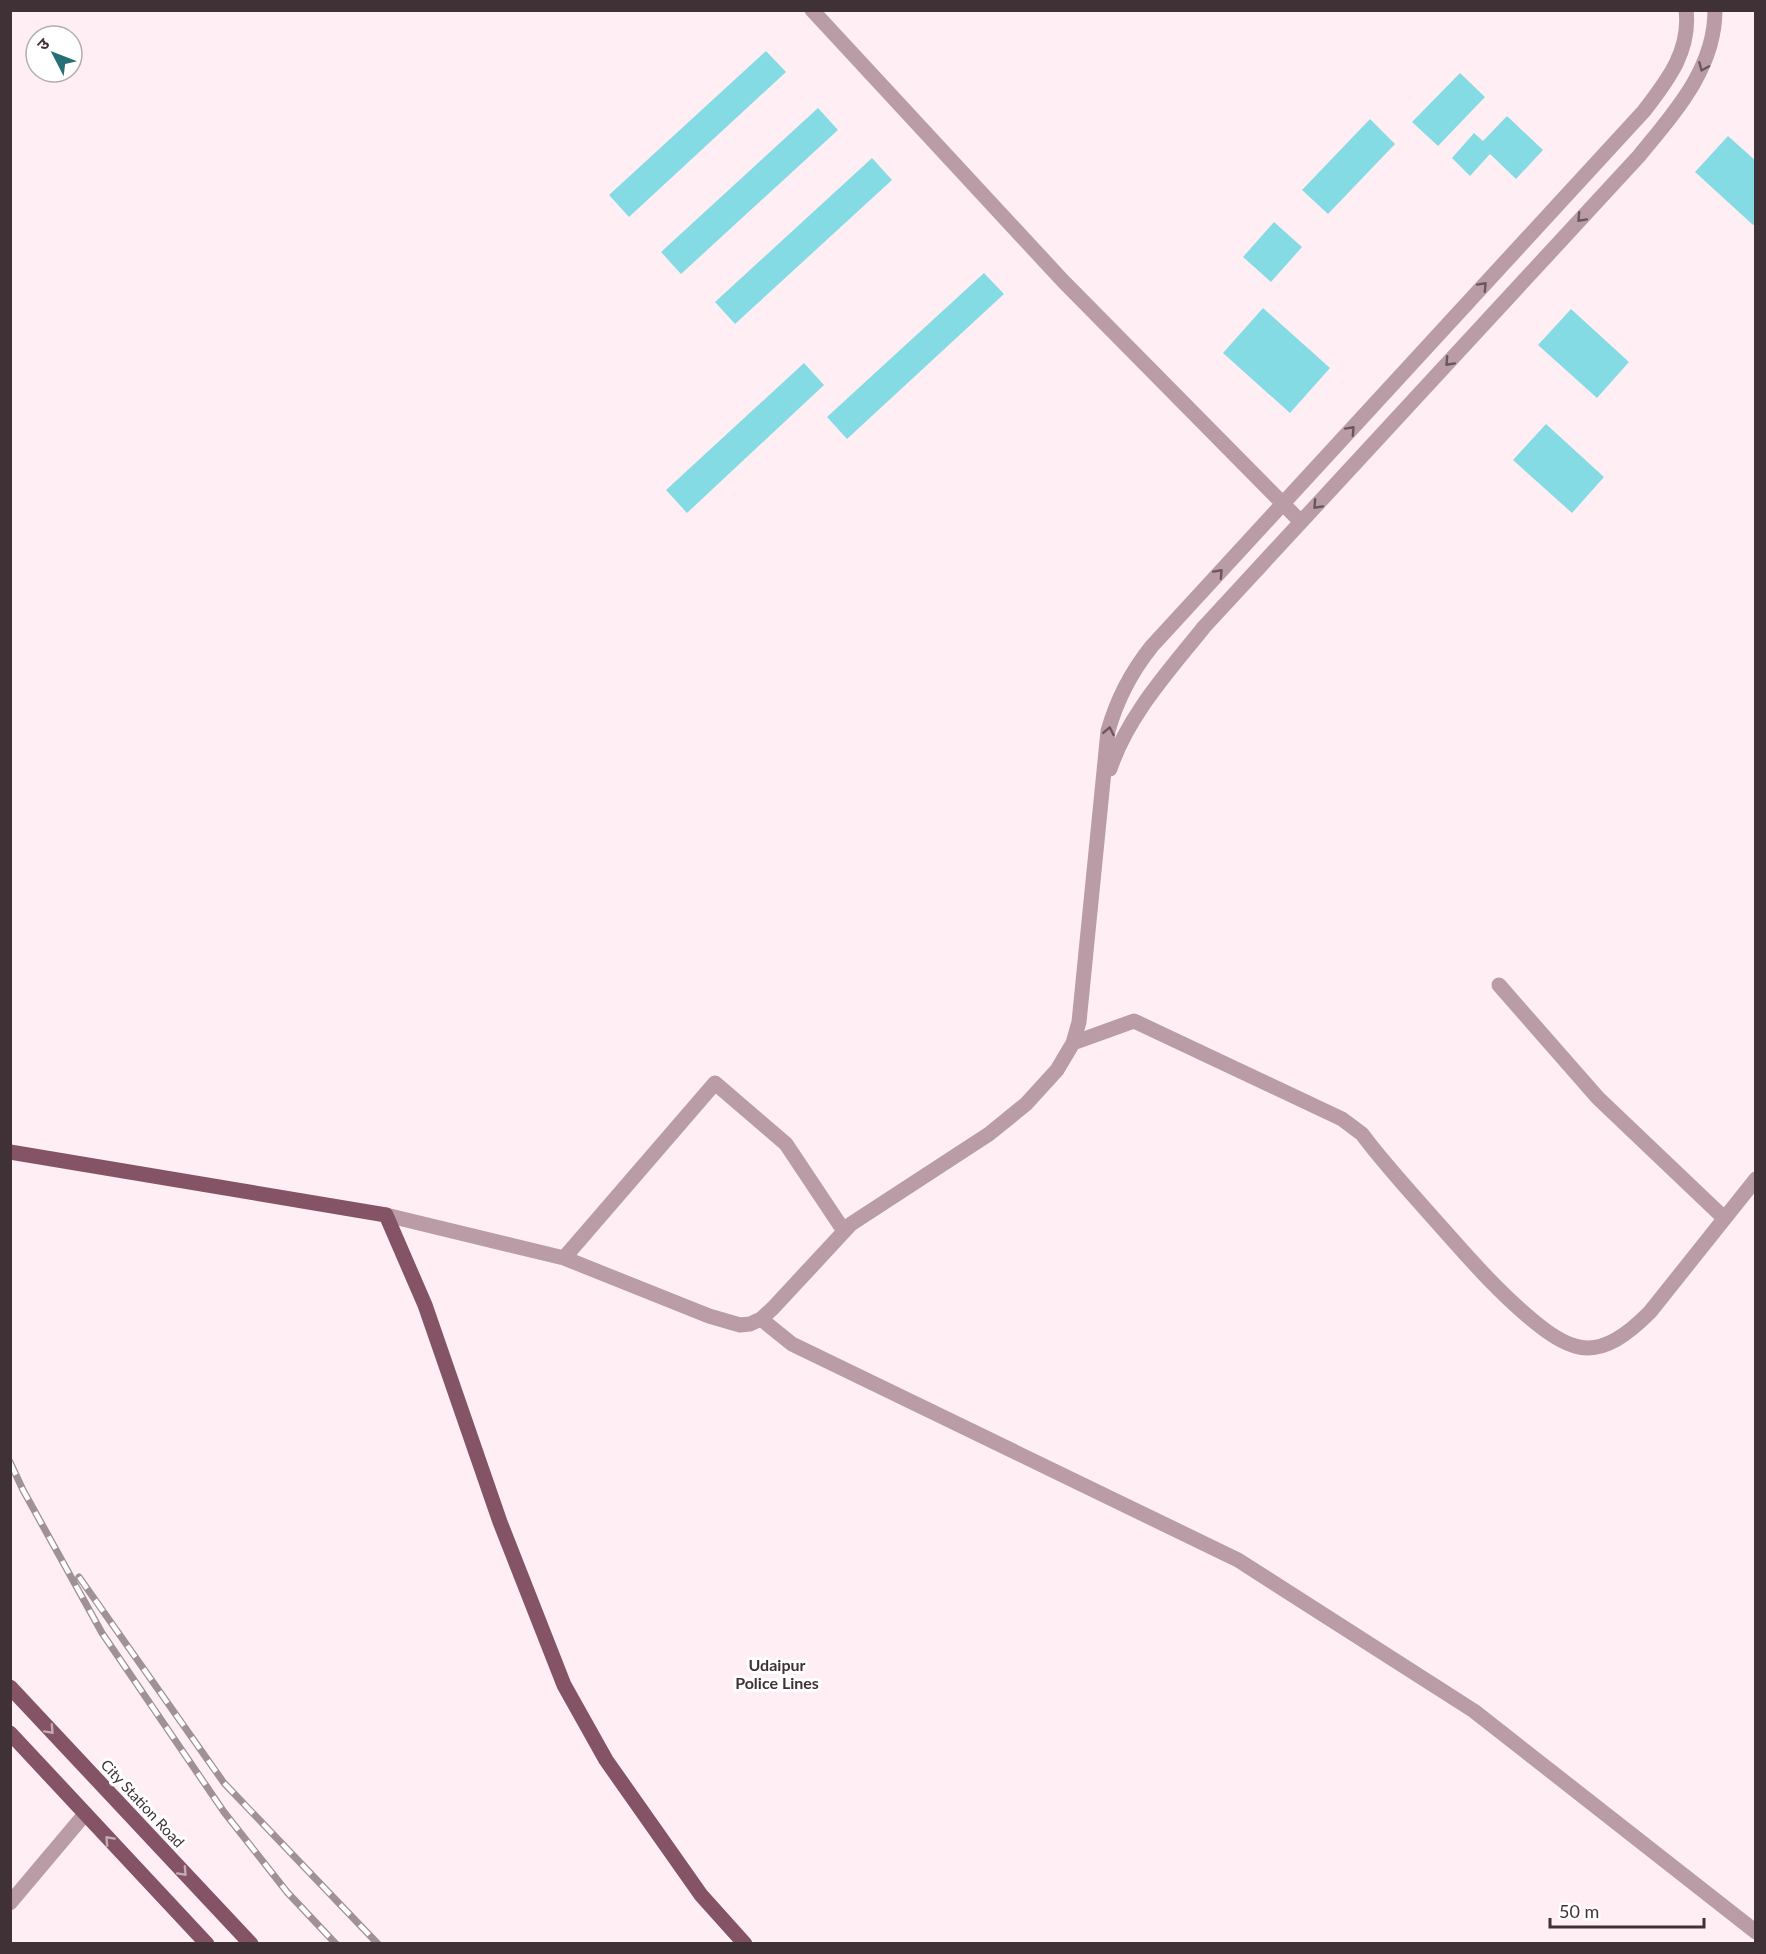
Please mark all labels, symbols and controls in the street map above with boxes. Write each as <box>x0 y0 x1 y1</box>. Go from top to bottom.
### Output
north arrow <box>24 24 84 84</box>
text: उ <box>32 33 53 53</box>
one-way arrow <box>1698 61 1710 72</box>
one-way arrow <box>1577 212 1588 222</box>
one-way arrow <box>1476 283 1487 293</box>
one-way arrow <box>1445 355 1456 365</box>
one-way arrow <box>1344 426 1355 437</box>
one-way arrow <box>1313 498 1324 509</box>
one-way arrow <box>1212 570 1223 580</box>
one-way arrow <box>1102 726 1115 736</box>
district label: Udaipur Police Lines <box>735 1655 819 1692</box>
one-way arrow <box>43 1723 54 1734</box>
street label: City Station Road <box>98 1755 188 1851</box>
one-way arrow <box>105 1836 116 1847</box>
one-way arrow <box>176 1865 187 1876</box>
scale bar <box>1550 1891 1704 1929</box>
text: 50 m <box>1559 1900 1599 1922</box>

